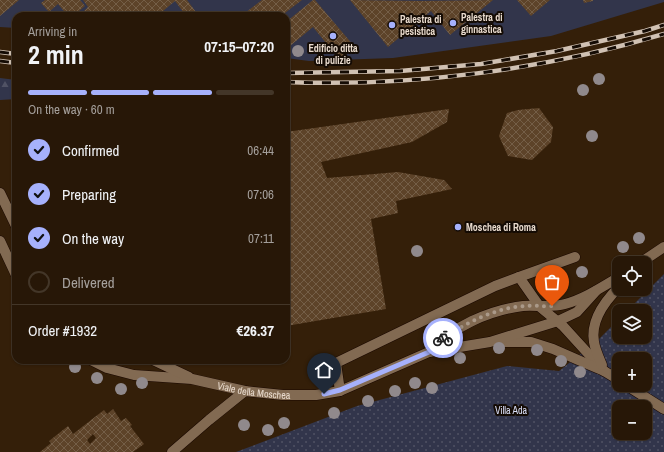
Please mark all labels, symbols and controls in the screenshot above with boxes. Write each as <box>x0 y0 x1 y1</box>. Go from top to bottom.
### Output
place label: Palestra di ginnastica <box>461 11 502 36</box>
place label: Palestra di pesistica <box>400 13 441 38</box>
marker: Palestra di ginnastica <box>448 18 458 28</box>
marker: Palestra di pesistica <box>387 20 397 30</box>
text: Arriving in <box>28 23 77 40</box>
marker: Edificio ditta di pulizie <box>328 31 338 41</box>
text: 07:15–07:20 <box>204 36 274 57</box>
text: 2 min <box>28 37 84 72</box>
place label: Edificio ditta di pulizie <box>308 42 358 67</box>
text: On the way · 60 m <box>28 101 115 118</box>
icon: check <box>28 139 50 161</box>
text: Confirmed <box>62 140 119 161</box>
text: 06:44 <box>247 142 274 159</box>
icon: check <box>28 183 50 205</box>
text: Preparing <box>62 184 116 205</box>
text: 07:06 <box>247 186 274 203</box>
place label: Moschea di Roma <box>466 221 536 234</box>
marker: Moschea di Roma <box>453 222 463 232</box>
icon: check <box>28 227 50 249</box>
text: On the way <box>62 228 124 249</box>
text: 07:11 <box>248 230 274 247</box>
map controls <box>612 256 652 440</box>
button: locate <box>612 256 652 296</box>
pin <box>535 265 569 306</box>
icon: bag <box>541 271 563 293</box>
text: Delivered <box>62 272 115 293</box>
button: layers <box>612 304 652 344</box>
courier <box>423 318 463 358</box>
text: Order #1932 <box>28 320 97 341</box>
text: €26.37 <box>236 320 274 341</box>
icon: bike <box>432 327 454 349</box>
button: + <box>612 352 652 392</box>
pin <box>307 353 341 394</box>
icon: home <box>313 359 335 381</box>
street label: Viale della Moschea <box>216 379 291 402</box>
button: − <box>612 400 652 440</box>
park label: Villa Ada <box>495 404 528 417</box>

